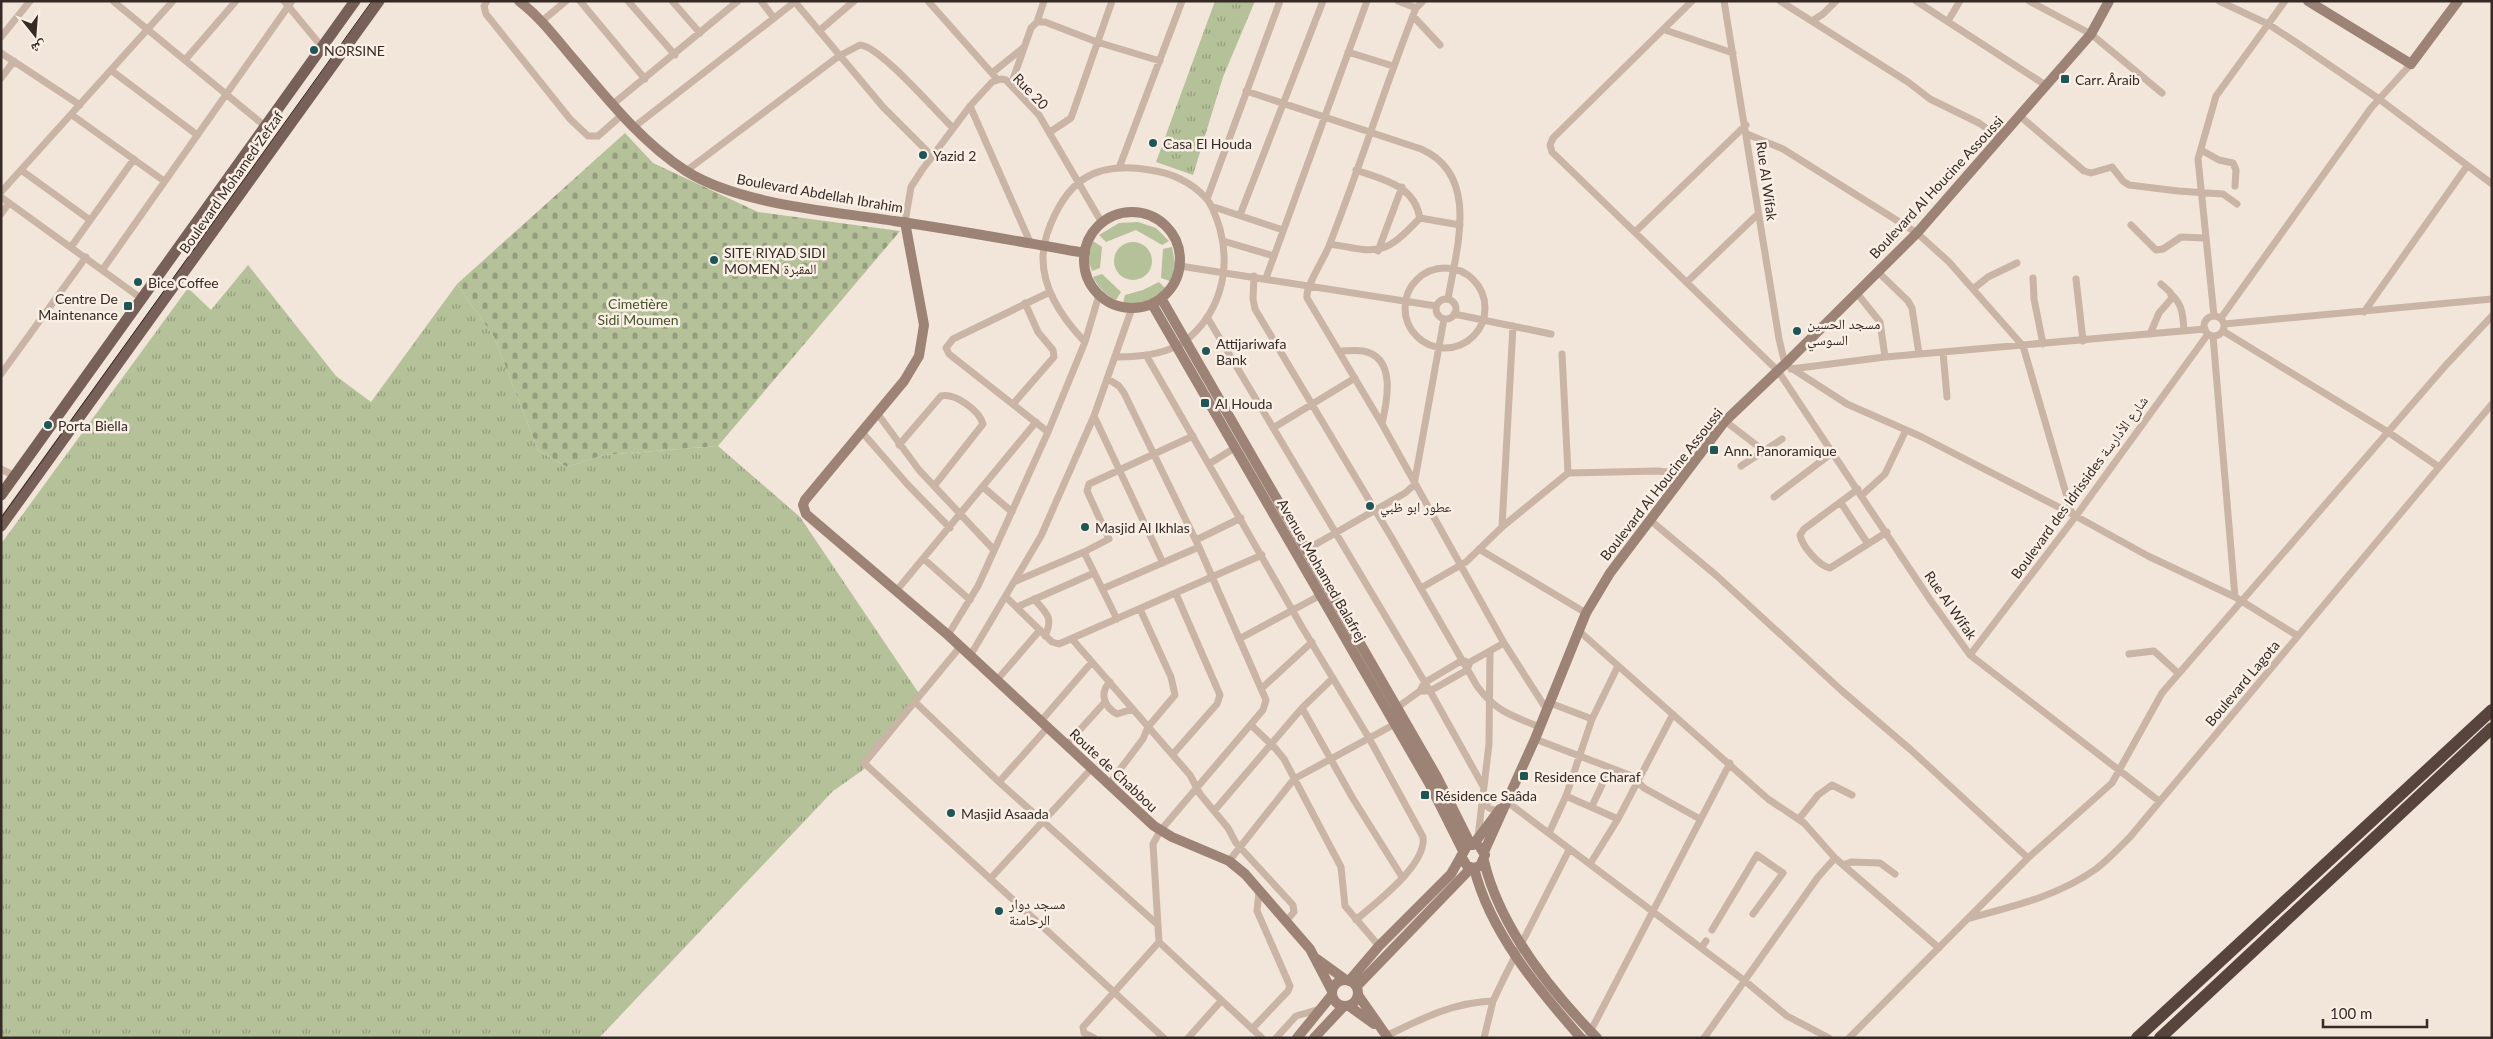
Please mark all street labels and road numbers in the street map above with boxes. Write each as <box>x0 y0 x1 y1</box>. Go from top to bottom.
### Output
street label: Rue 20 <box>1010 69 1052 113</box>
street label: Boulevard Mohamed Zefzaf <box>175 108 287 256</box>
street label: Boulevard Al Houcine Assoussi <box>1865 112 2007 262</box>
street label: Rue Al Wifak <box>1753 140 1781 223</box>
street label: Boulevard Abdellah Ibrahim <box>735 170 905 216</box>
street label: Boulevard des Idrissides شارع الأدارسة <box>2007 392 2153 583</box>
street label: Boulevard Al Houcine Assoussi <box>1596 404 1726 564</box>
street label: Avenue Mohamed Balafrej <box>1274 495 1370 645</box>
street label: Rue Al Wifak <box>1921 567 1981 643</box>
street label: Boulevard Lagota <box>2201 637 2283 729</box>
street label: Route de Chabbou <box>1066 725 1162 815</box>

